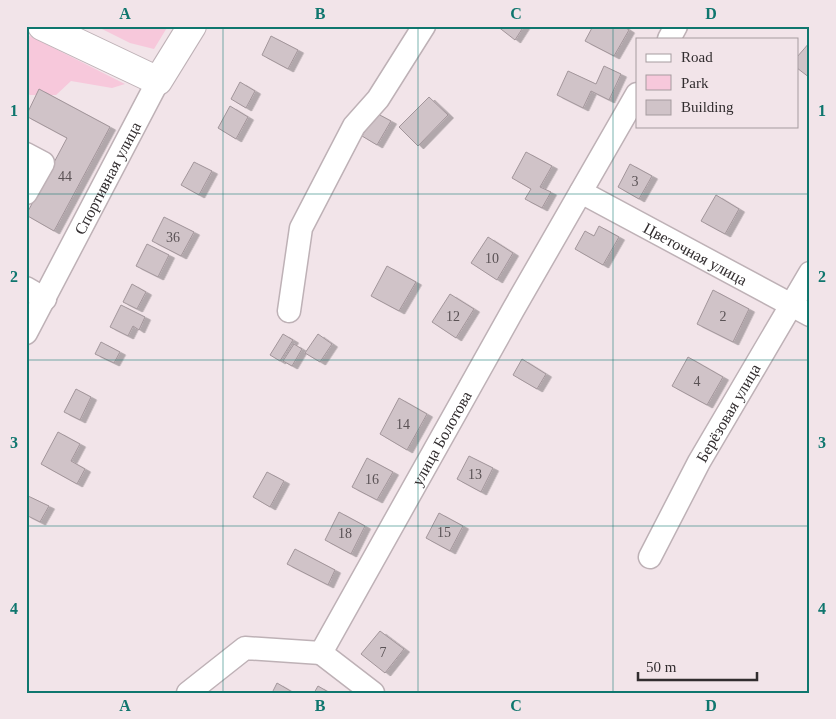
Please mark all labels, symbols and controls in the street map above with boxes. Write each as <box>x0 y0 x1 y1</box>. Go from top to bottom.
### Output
text: A <box>119 5 131 22</box>
text: B <box>315 5 326 22</box>
text: C <box>510 5 522 22</box>
text: D <box>705 5 717 22</box>
legend <box>636 38 798 128</box>
text: Road <box>681 49 713 65</box>
text: Park <box>681 75 709 91</box>
text: Building <box>681 99 734 115</box>
text: 1 <box>10 102 18 119</box>
text: 1 <box>818 102 826 119</box>
street label: Спортивная улица <box>71 119 144 237</box>
house number: 44 <box>58 169 72 184</box>
house number: 3 <box>632 174 639 189</box>
street label: Цветочная улица <box>640 219 750 288</box>
house number: 36 <box>166 230 180 245</box>
house number: 10 <box>485 251 499 266</box>
text: 2 <box>10 268 18 285</box>
text: 2 <box>818 268 826 285</box>
house number: 12 <box>446 309 460 324</box>
house number: 2 <box>720 309 727 324</box>
street label: Берёзовая улица <box>692 361 763 465</box>
house number: 4 <box>694 374 701 389</box>
street label: улица Болотова <box>408 388 474 489</box>
house number: 14 <box>396 417 410 432</box>
text: 3 <box>10 434 18 451</box>
text: 3 <box>818 434 826 451</box>
house number: 13 <box>468 467 482 482</box>
house number: 16 <box>365 472 379 487</box>
house number: 15 <box>437 525 451 540</box>
house number: 18 <box>338 526 352 541</box>
text: 4 <box>10 600 18 617</box>
text: 4 <box>818 600 826 617</box>
house number: 7 <box>380 645 387 660</box>
scale bar <box>638 649 757 681</box>
text: 50 m <box>646 659 677 675</box>
text: A <box>119 697 131 714</box>
text: B <box>315 697 326 714</box>
text: C <box>510 697 522 714</box>
text: D <box>705 697 717 714</box>

